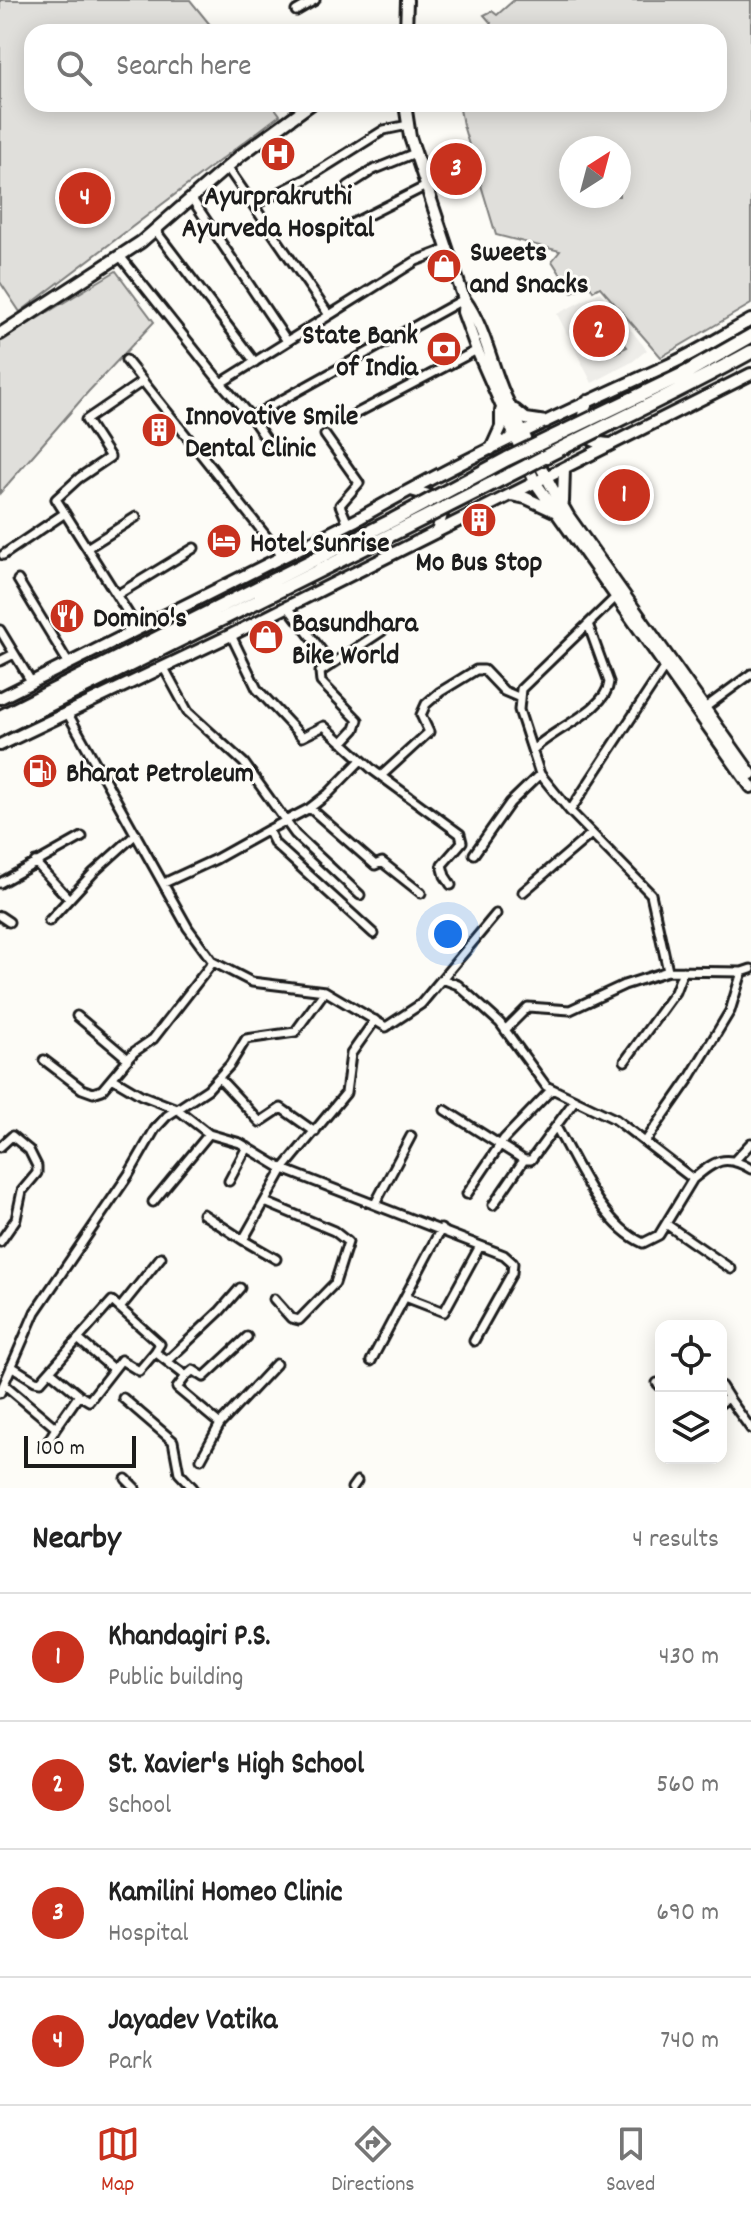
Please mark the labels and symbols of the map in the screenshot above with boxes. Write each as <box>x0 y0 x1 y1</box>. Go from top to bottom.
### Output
hospital icon: Ayurprakruthi Ayurveda Hospital <box>259 135 297 173</box>
north arrow <box>559 136 631 208</box>
pin: 3 <box>430 139 482 199</box>
pin: 4 <box>59 168 111 228</box>
place label: Ayurprakruthi Ayurveda Hospital <box>182 179 375 251</box>
place label: Sweets and Snacks <box>470 235 589 307</box>
shop icon: Sweets and Snacks <box>425 247 463 285</box>
pin: 2 <box>573 301 625 361</box>
place label: State Bank of India <box>302 318 419 390</box>
bank icon: State Bank of India <box>425 330 463 368</box>
place label: Innovative Smile Dental Clinic <box>185 399 358 471</box>
building icon: Innovative Smile Dental Clinic <box>140 411 178 449</box>
pin: 1 <box>598 465 650 525</box>
building icon: Mo Bus Stop <box>460 501 498 539</box>
hotel icon: Hotel Sunrise <box>205 522 243 560</box>
place label: Hotel Sunrise <box>250 526 390 566</box>
place label: Mo Bus Stop <box>416 545 543 585</box>
restaurant icon: Domino's <box>48 597 86 635</box>
place label: Domino's <box>93 601 187 641</box>
place label: Basundhara Bike World <box>292 606 419 678</box>
shop icon: Basundhara Bike World <box>247 618 285 656</box>
fuel station icon: Bharat Petroleum <box>21 752 59 790</box>
place label: Bharat Petroleum <box>66 756 254 796</box>
your location <box>428 914 468 954</box>
scale bar <box>24 1432 136 1468</box>

